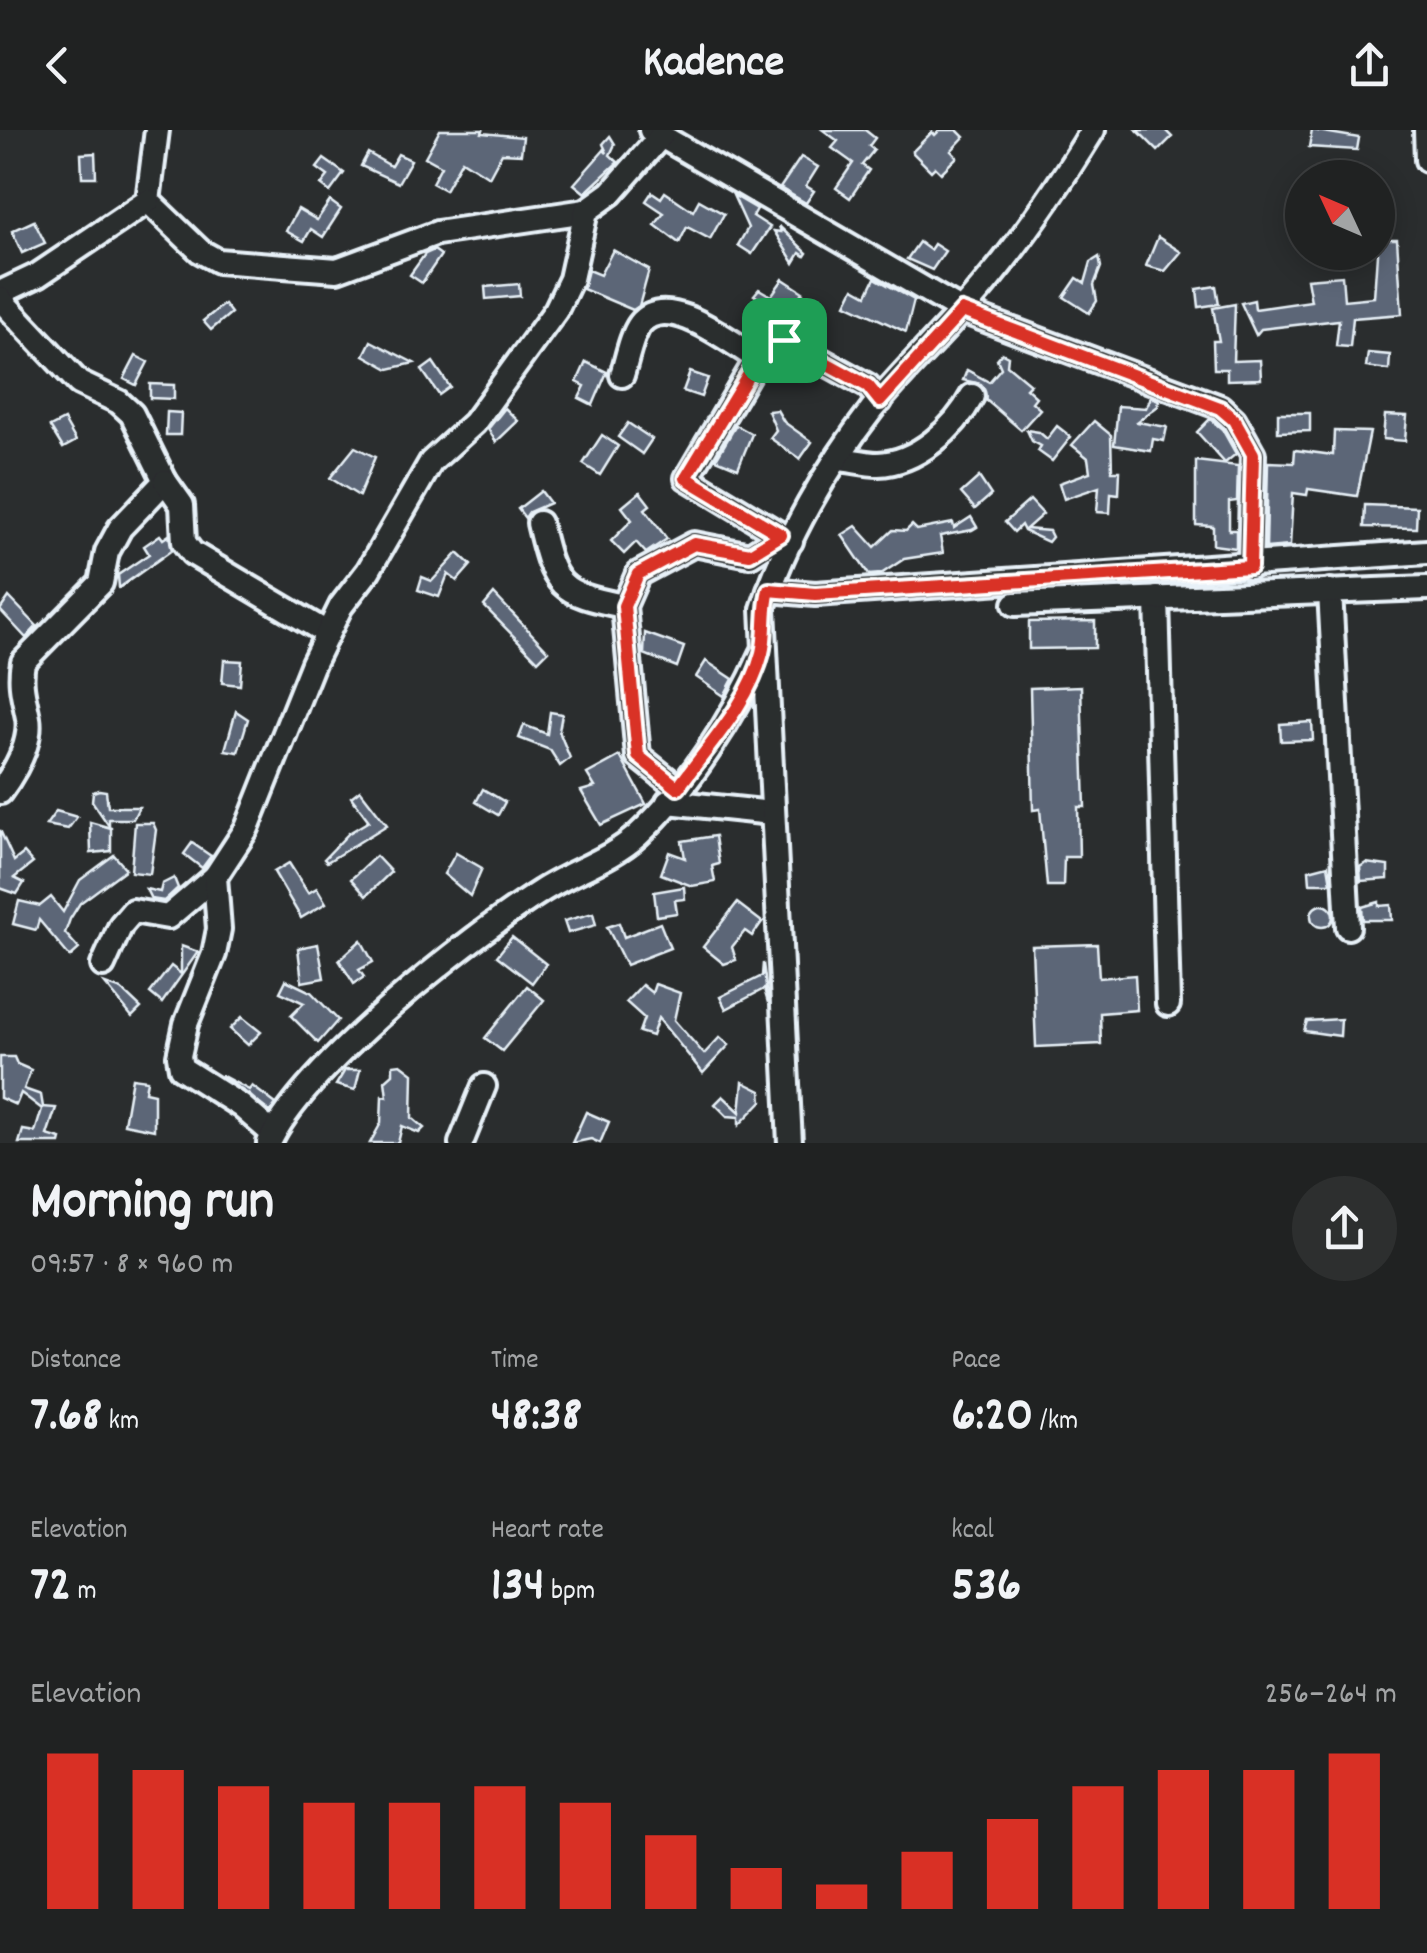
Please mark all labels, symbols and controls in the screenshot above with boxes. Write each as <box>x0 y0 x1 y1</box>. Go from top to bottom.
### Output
text: Kadence <box>643 33 784 97</box>
icon: back <box>30 38 85 93</box>
icon: share <box>1342 38 1397 93</box>
north arrow <box>1285 160 1395 270</box>
map controls <box>1285 160 1395 270</box>
pin <box>742 298 827 383</box>
icon: arrive <box>757 313 812 368</box>
text: Morning run <box>30 1166 274 1245</box>
button: share <box>1292 1176 1397 1281</box>
text: 09:57 · 8 × 960 m <box>30 1243 234 1289</box>
text: Distance <box>30 1342 121 1382</box>
text: Time <box>491 1342 539 1382</box>
text: Pace <box>951 1342 1001 1382</box>
text: 7.68 <box>30 1382 102 1454</box>
text: 48:38 <box>491 1382 582 1454</box>
text: 6:20 <box>951 1382 1033 1454</box>
text: km <box>102 1403 139 1443</box>
text: /km <box>1033 1403 1078 1443</box>
text: Elevation <box>30 1512 127 1552</box>
text: Heart rate <box>491 1512 604 1552</box>
text: kcal <box>951 1512 994 1552</box>
text: 72 <box>30 1552 71 1624</box>
text: 134 <box>491 1552 545 1624</box>
text: 536 <box>951 1552 1021 1624</box>
text: m <box>71 1573 97 1613</box>
text: bpm <box>545 1573 595 1613</box>
text: Elevation <box>30 1673 141 1719</box>
text: 256–264 m <box>1264 1673 1397 1719</box>

